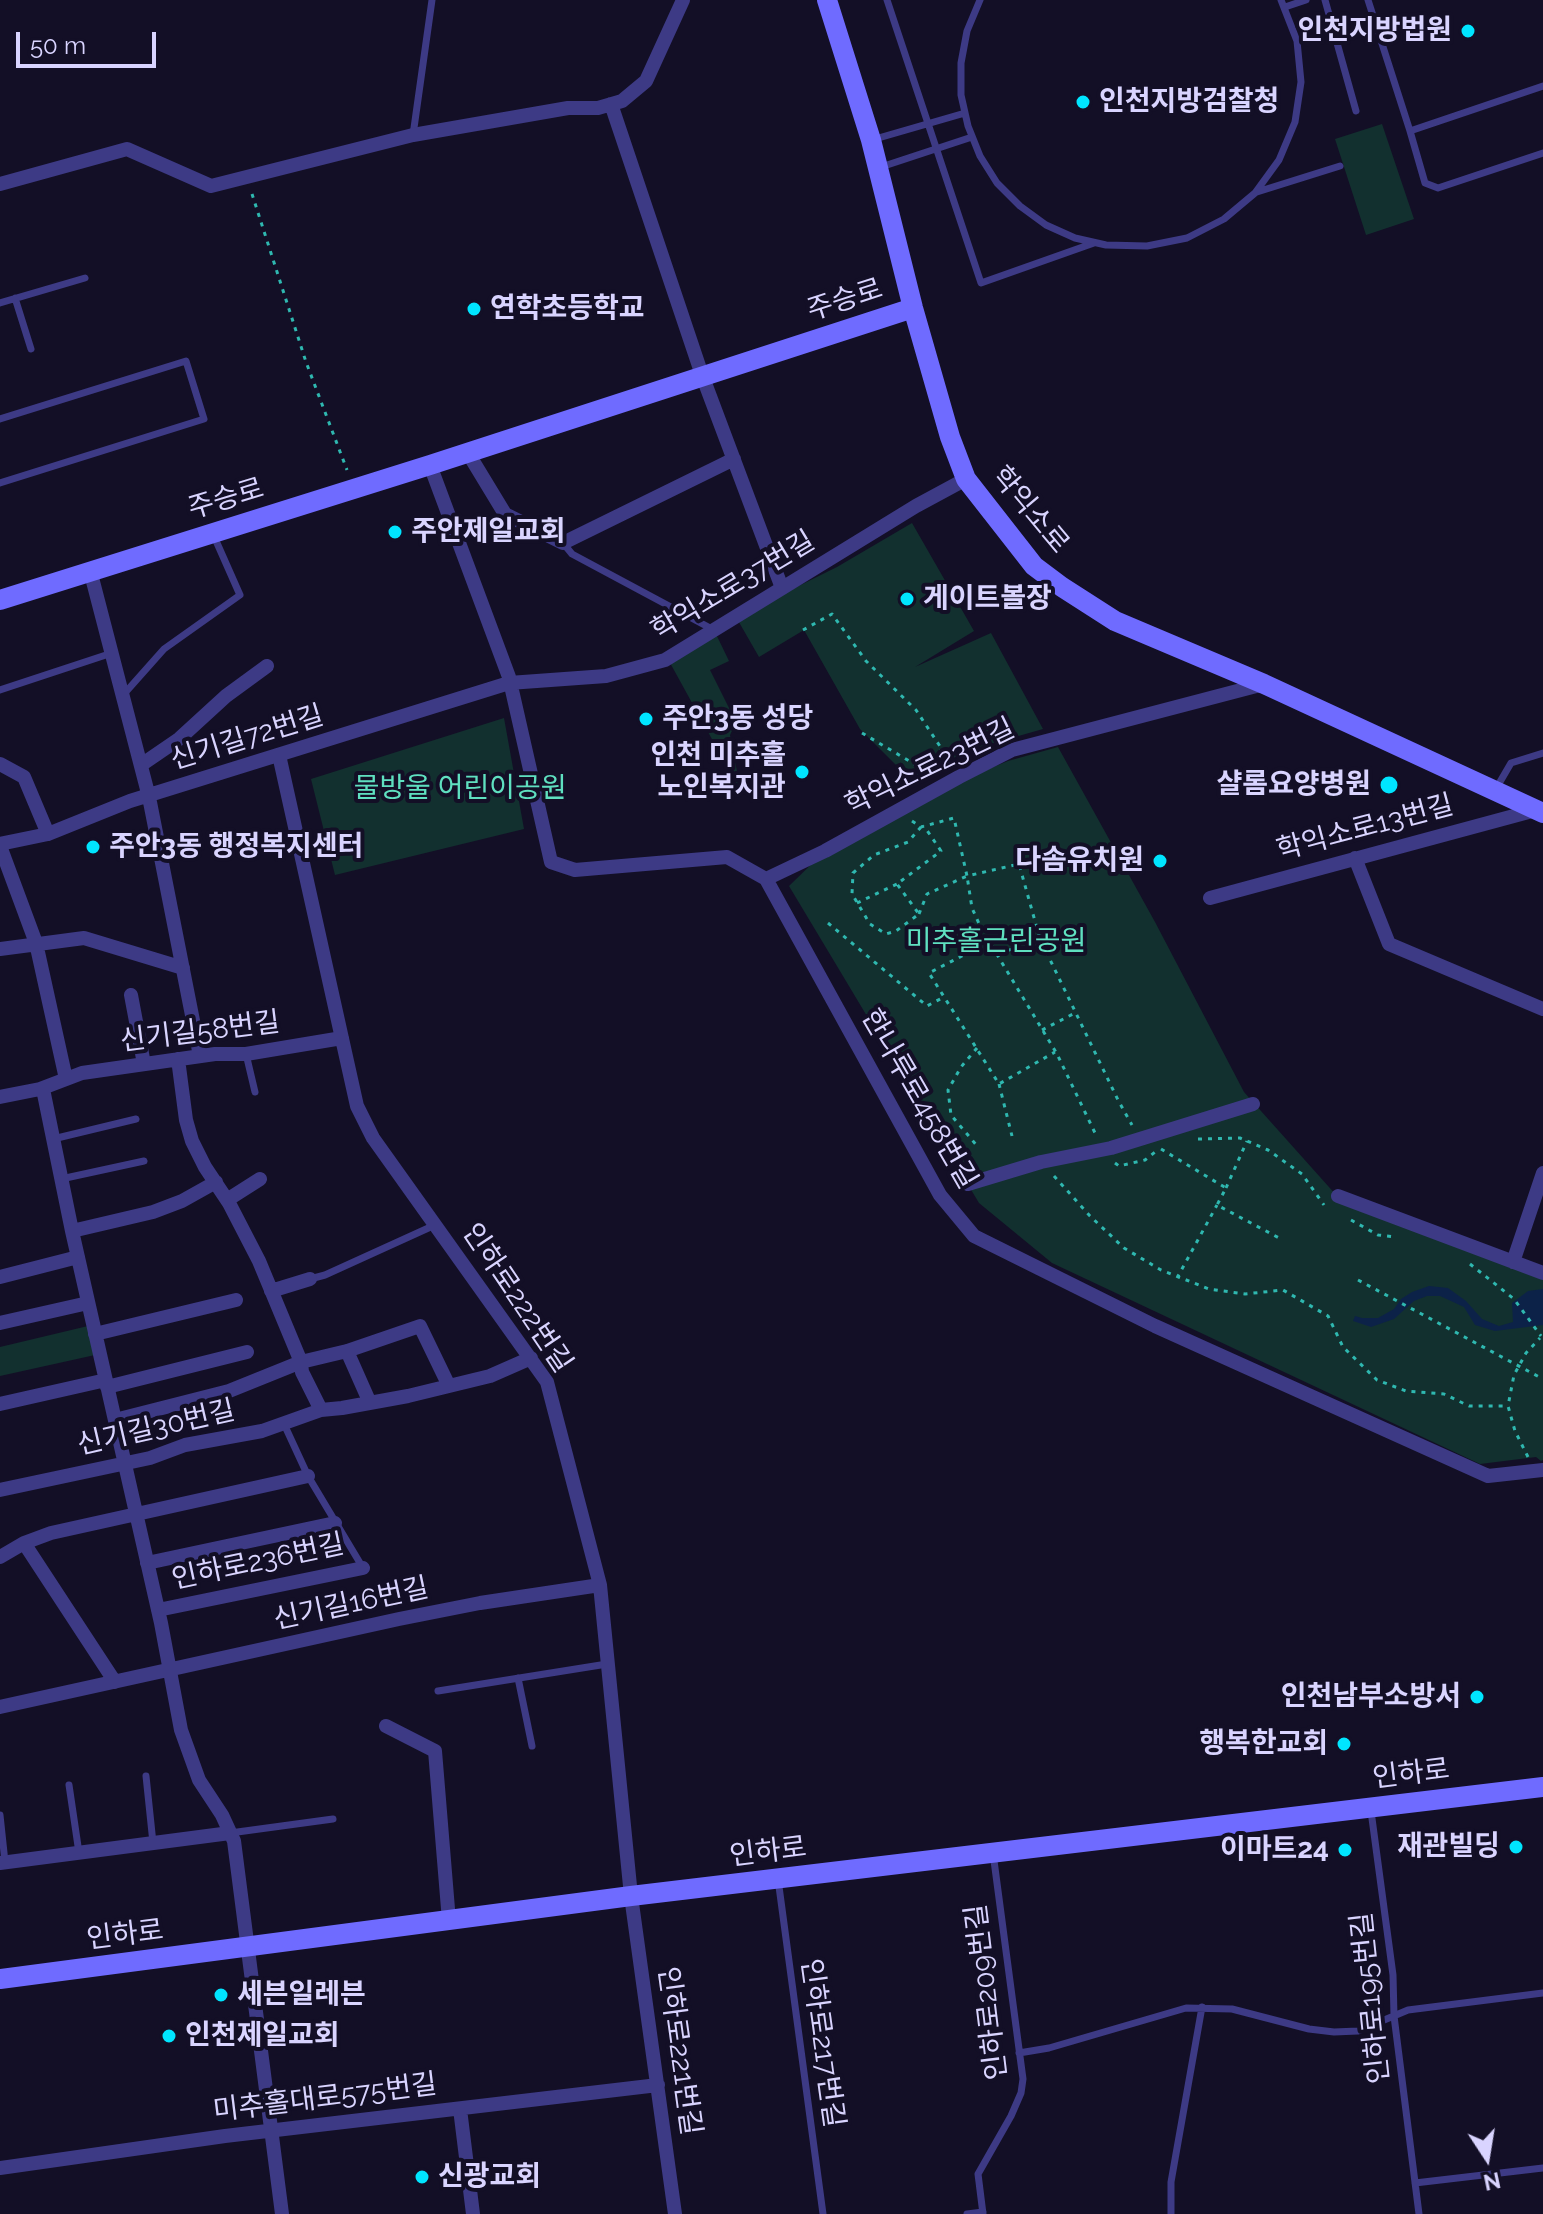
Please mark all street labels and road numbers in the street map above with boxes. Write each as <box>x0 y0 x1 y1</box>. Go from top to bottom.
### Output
street label: 주승로 <box>803 272 887 328</box>
street label: 학익소로 <box>984 460 1076 560</box>
street label: 주승로 <box>184 472 268 526</box>
street label: 학익소로37번길 <box>645 524 821 648</box>
street label: 신기길72번길 <box>166 699 328 777</box>
street label: 학익소로23번길 <box>840 712 1020 822</box>
street label: 학익소로13번길 <box>1273 788 1457 868</box>
street label: 한나루로458번길 <box>854 1003 984 1195</box>
street label: 신기길58번길 <box>118 1006 282 1058</box>
street label: 인하로222번길 <box>455 1217 579 1379</box>
street label: 신기길30번길 <box>74 1394 238 1462</box>
street label: 인하로236번길 <box>169 1527 347 1597</box>
street label: 신기길16번길 <box>270 1571 432 1637</box>
street label: 인하로 <box>1371 1753 1451 1795</box>
street label: 인하로 <box>728 1831 808 1873</box>
street label: 인하로209번길 <box>960 1902 1014 2082</box>
street label: 인하로195번길 <box>1345 1910 1397 2086</box>
street label: 인하로 <box>85 1914 165 1956</box>
street label: 인하로217번길 <box>794 1956 850 2130</box>
street label: 인하로221번길 <box>651 1965 707 2137</box>
street label: 미추홀대로575번길 <box>211 2068 439 2128</box>

